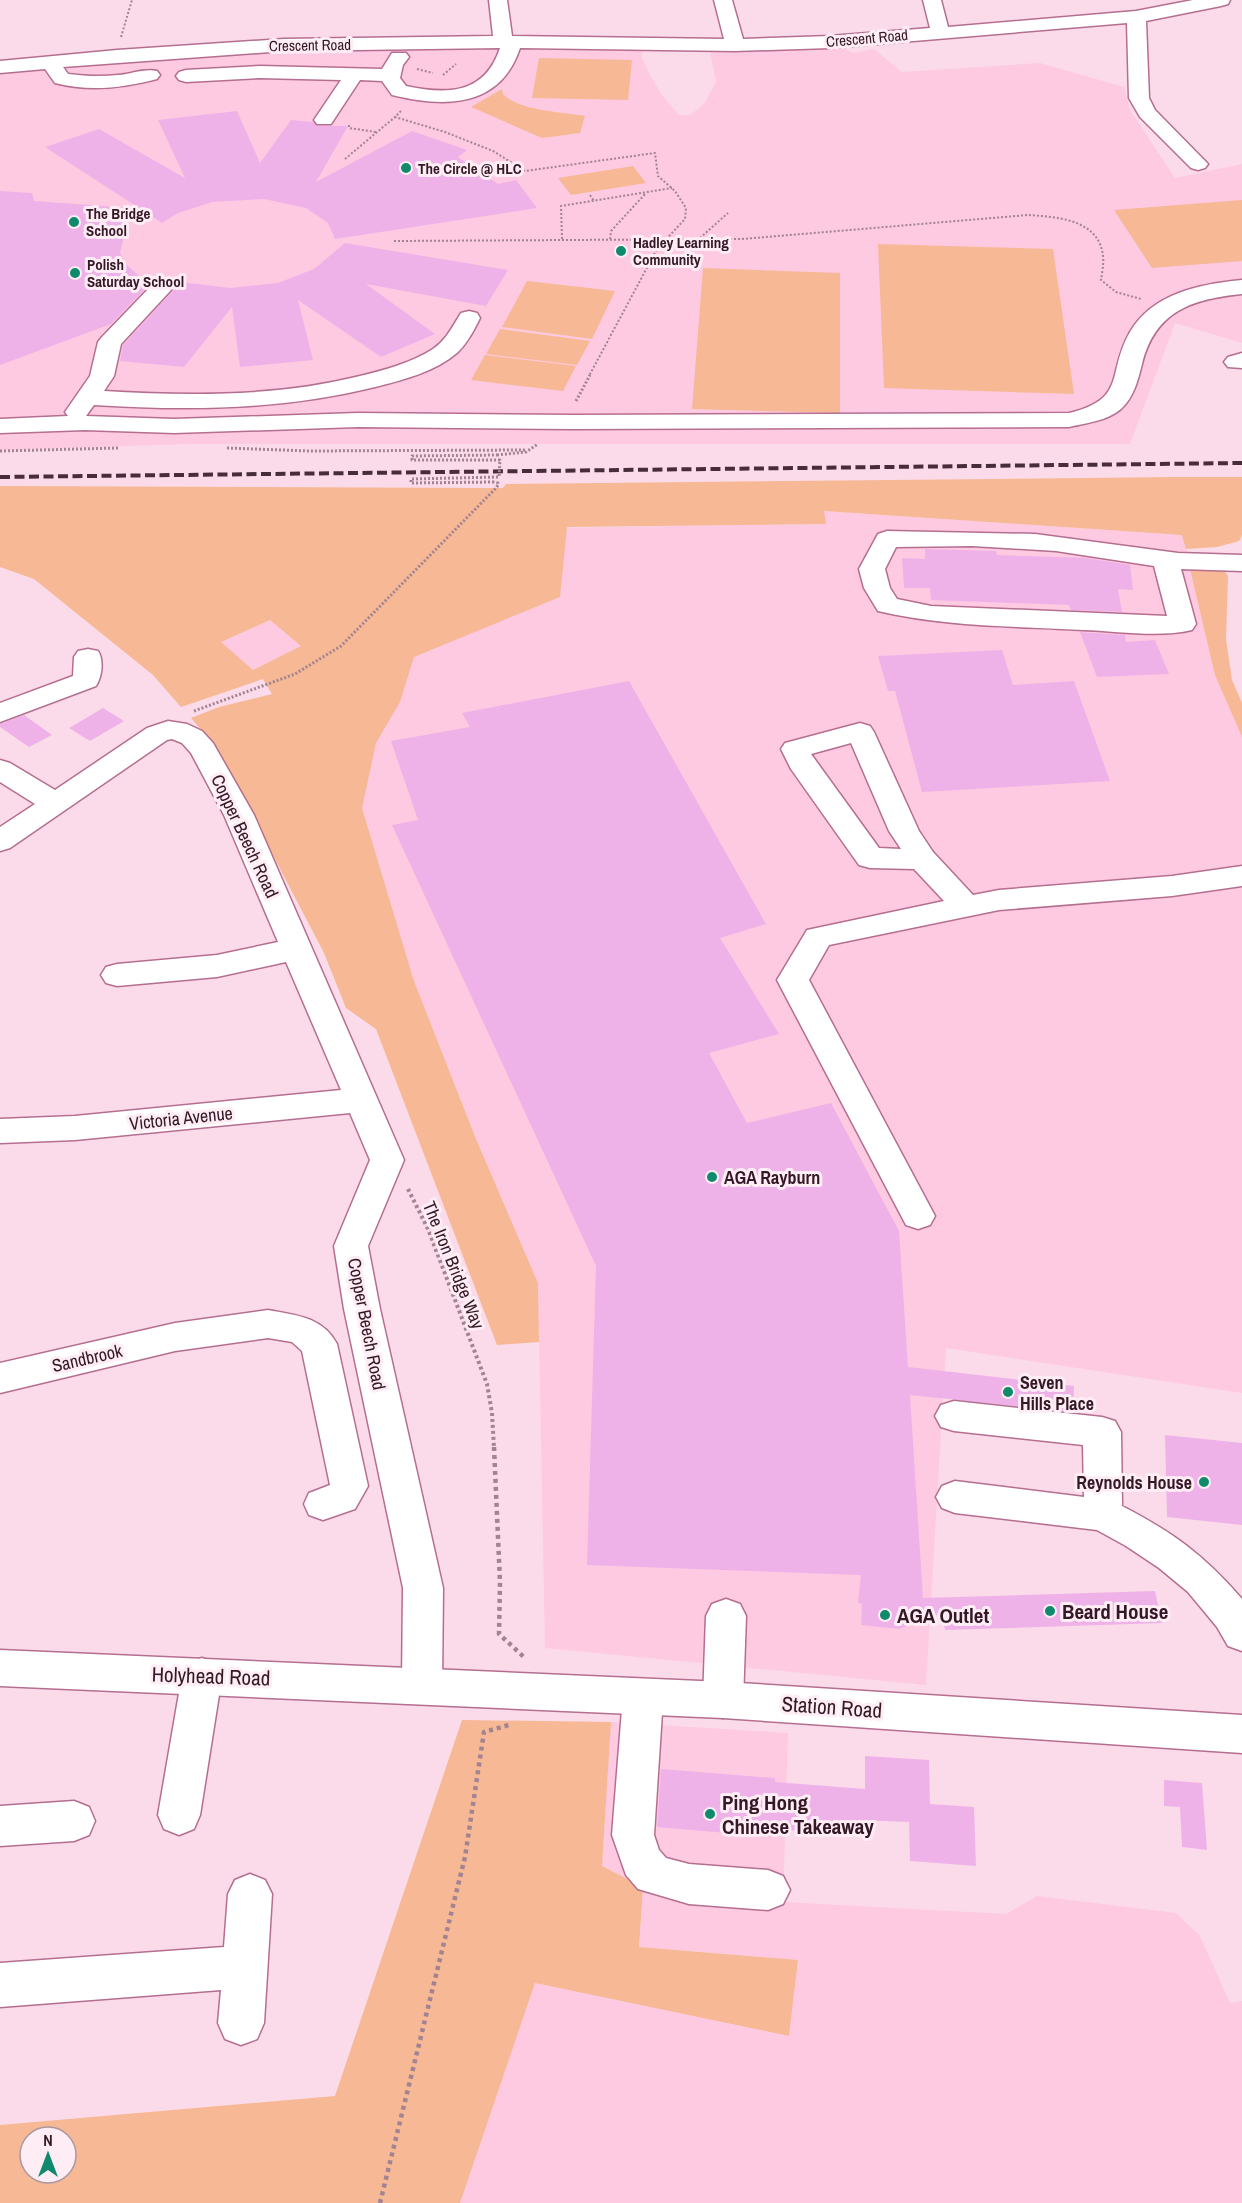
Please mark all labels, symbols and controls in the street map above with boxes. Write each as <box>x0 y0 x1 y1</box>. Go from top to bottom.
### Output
street label: Crescent Road <box>825 24 909 52</box>
street label: Crescent Road <box>269 34 351 56</box>
place label: The Circle @ HLC <box>418 158 522 179</box>
marker: The Circle @ HLC <box>399 161 413 175</box>
place label: The Bridge School <box>86 203 150 241</box>
marker: The Bridge School <box>67 215 81 229</box>
place label: Hadley Learning Community <box>633 232 729 270</box>
marker: Hadley Learning Community <box>614 244 628 258</box>
place label: Polish Saturday School <box>87 254 184 292</box>
marker: Polish Saturday School <box>68 266 82 280</box>
street label: Copper Beech Road <box>205 770 285 902</box>
street label: Victoria Avenue <box>128 1100 234 1136</box>
place label: AGA Rayburn <box>724 1165 820 1190</box>
marker: AGA Rayburn <box>705 1170 719 1184</box>
street label: The Iron Bridge Way <box>417 1197 491 1333</box>
street label: Copper Beech Road <box>342 1256 392 1392</box>
street label: Sandbrook <box>49 1338 125 1378</box>
place label: Seven Hills Place <box>1020 1370 1094 1416</box>
marker: Seven Hills Place <box>1001 1385 1015 1399</box>
place label: Reynolds House <box>1076 1470 1192 1495</box>
marker: Reynolds House <box>1197 1475 1211 1489</box>
place label: Beard House <box>1062 1597 1168 1626</box>
place label: AGA Outlet <box>897 1601 989 1630</box>
marker: Beard House <box>1043 1604 1057 1618</box>
marker: AGA Outlet <box>878 1608 892 1622</box>
street label: Holyhead Road <box>151 1659 271 1693</box>
street label: Station Road <box>781 1689 883 1725</box>
place label: Ping Hong Chinese Takeaway <box>722 1788 874 1841</box>
marker: Ping Hong Chinese Takeaway <box>703 1807 717 1821</box>
north arrow <box>18 2125 78 2185</box>
text: N <box>43 2129 53 2151</box>

